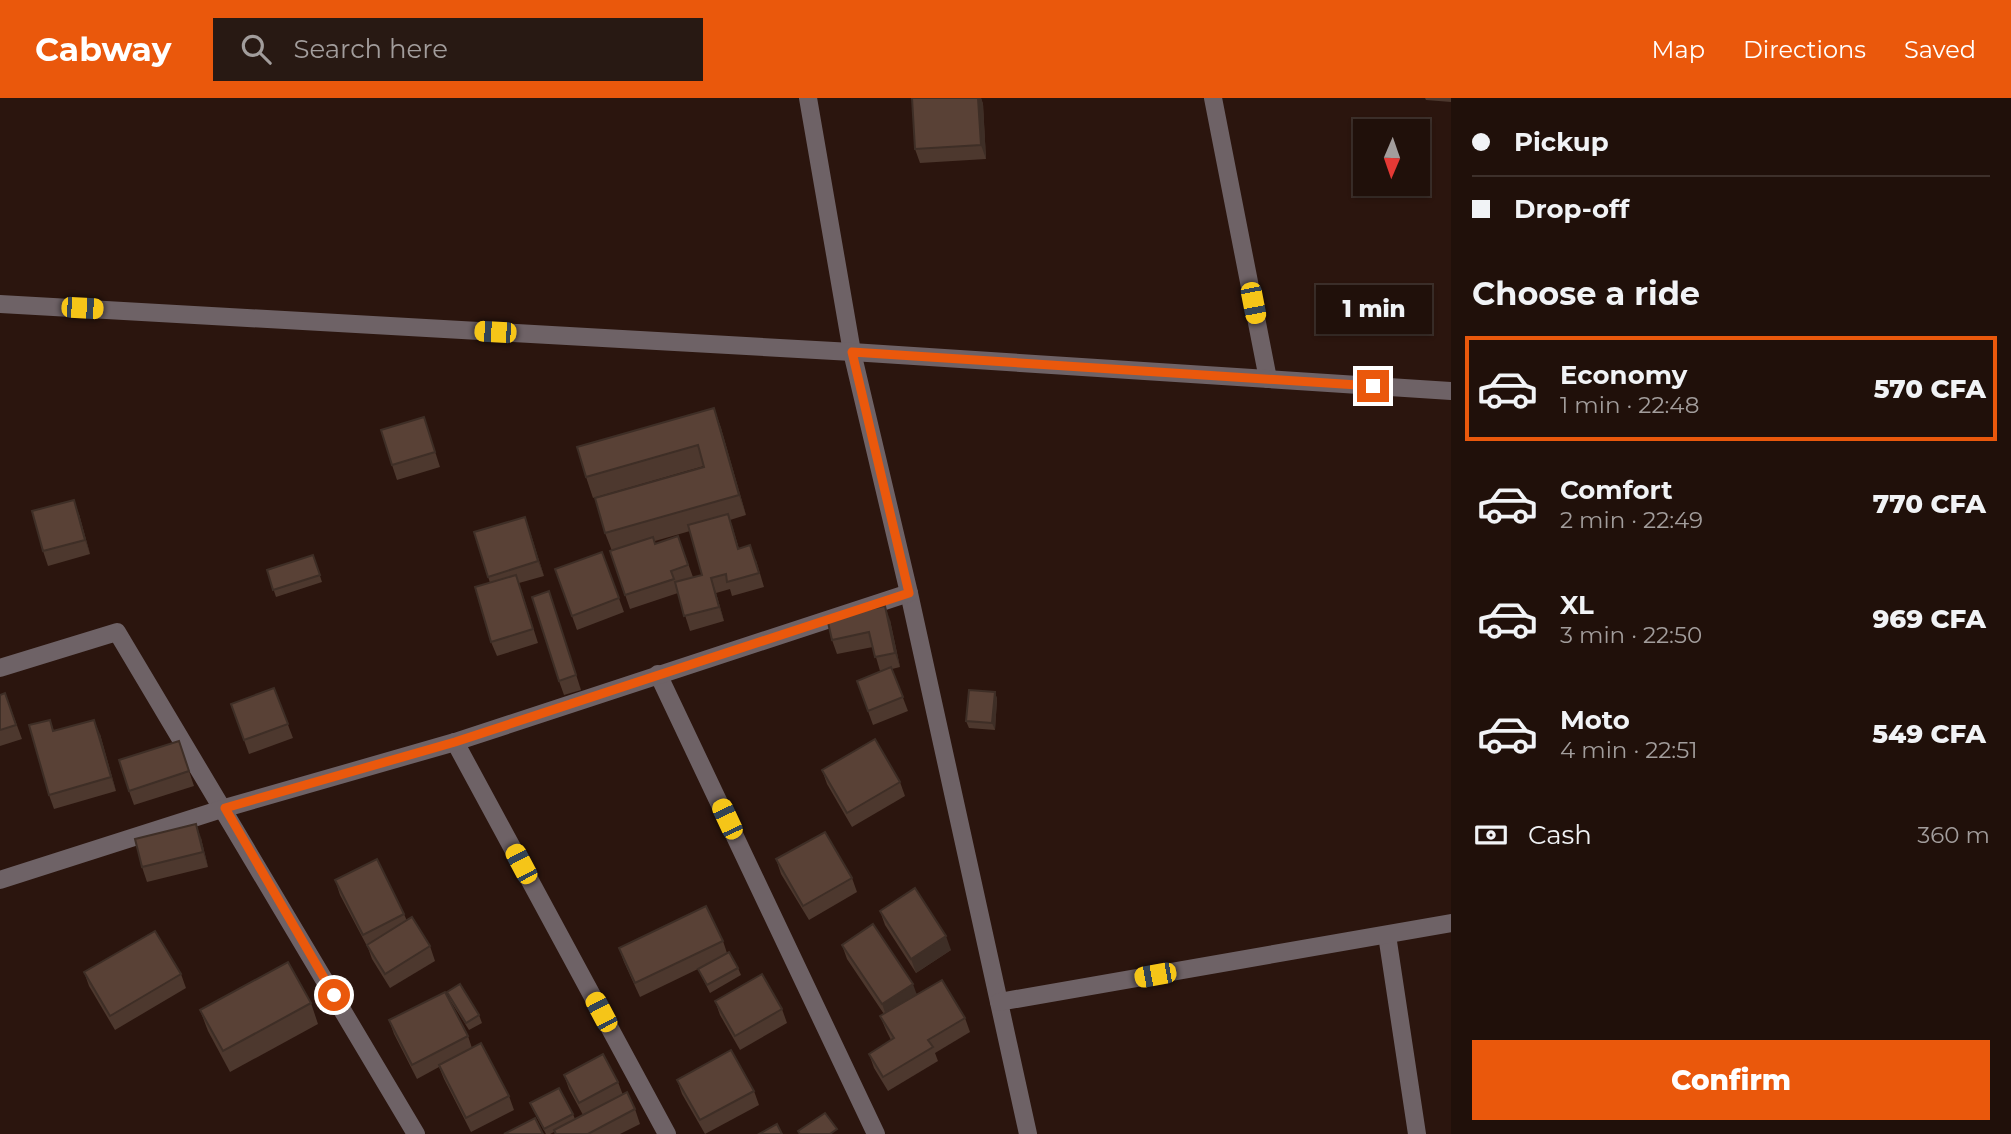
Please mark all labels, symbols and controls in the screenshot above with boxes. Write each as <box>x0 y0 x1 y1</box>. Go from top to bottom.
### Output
search box <box>213 18 703 81</box>
text: Cabway <box>35 29 171 69</box>
icon: search <box>237 30 275 68</box>
text: Search here <box>293 33 448 65</box>
text: Map <box>1652 35 1705 64</box>
text: Directions <box>1743 35 1866 64</box>
text: Saved <box>1904 35 1976 64</box>
north arrow <box>1353 119 1430 196</box>
map controls <box>1353 119 1430 196</box>
text: Pickup <box>1514 126 1609 158</box>
text: Drop-off <box>1514 193 1629 225</box>
text: Choose a ride <box>1472 274 1700 313</box>
car <box>1239 280 1268 326</box>
callout: 1 min <box>1315 285 1431 334</box>
text: 1 min <box>1342 295 1406 323</box>
car <box>61 296 104 320</box>
car <box>474 320 517 344</box>
icon: car <box>1476 357 1539 420</box>
text: Economy <box>1560 359 1687 391</box>
route end <box>1357 370 1389 402</box>
text: 570 CFA <box>1874 373 1986 405</box>
text: 1 min · 22:48 <box>1560 391 1699 419</box>
icon: car <box>1476 472 1539 535</box>
text: Comfort <box>1560 474 1672 506</box>
text: 770 CFA <box>1873 488 1986 520</box>
text: 2 min · 22:49 <box>1560 506 1703 534</box>
icon: car <box>1476 587 1539 650</box>
text: XL <box>1560 589 1594 621</box>
text: 969 CFA <box>1872 603 1986 635</box>
text: 3 min · 22:50 <box>1560 621 1702 649</box>
icon: car <box>1476 702 1539 765</box>
text: Moto <box>1560 704 1630 736</box>
text: 549 CFA <box>1872 718 1986 750</box>
text: 4 min · 22:51 <box>1560 736 1698 764</box>
car <box>709 796 746 842</box>
icon: cash <box>1472 816 1510 854</box>
text: Cash <box>1528 819 1592 851</box>
text: 360 m <box>1917 821 1990 849</box>
car <box>502 841 541 887</box>
car <box>1133 961 1178 989</box>
route start <box>318 979 350 1011</box>
car <box>582 989 621 1035</box>
button: Confirm <box>1472 1040 1990 1120</box>

